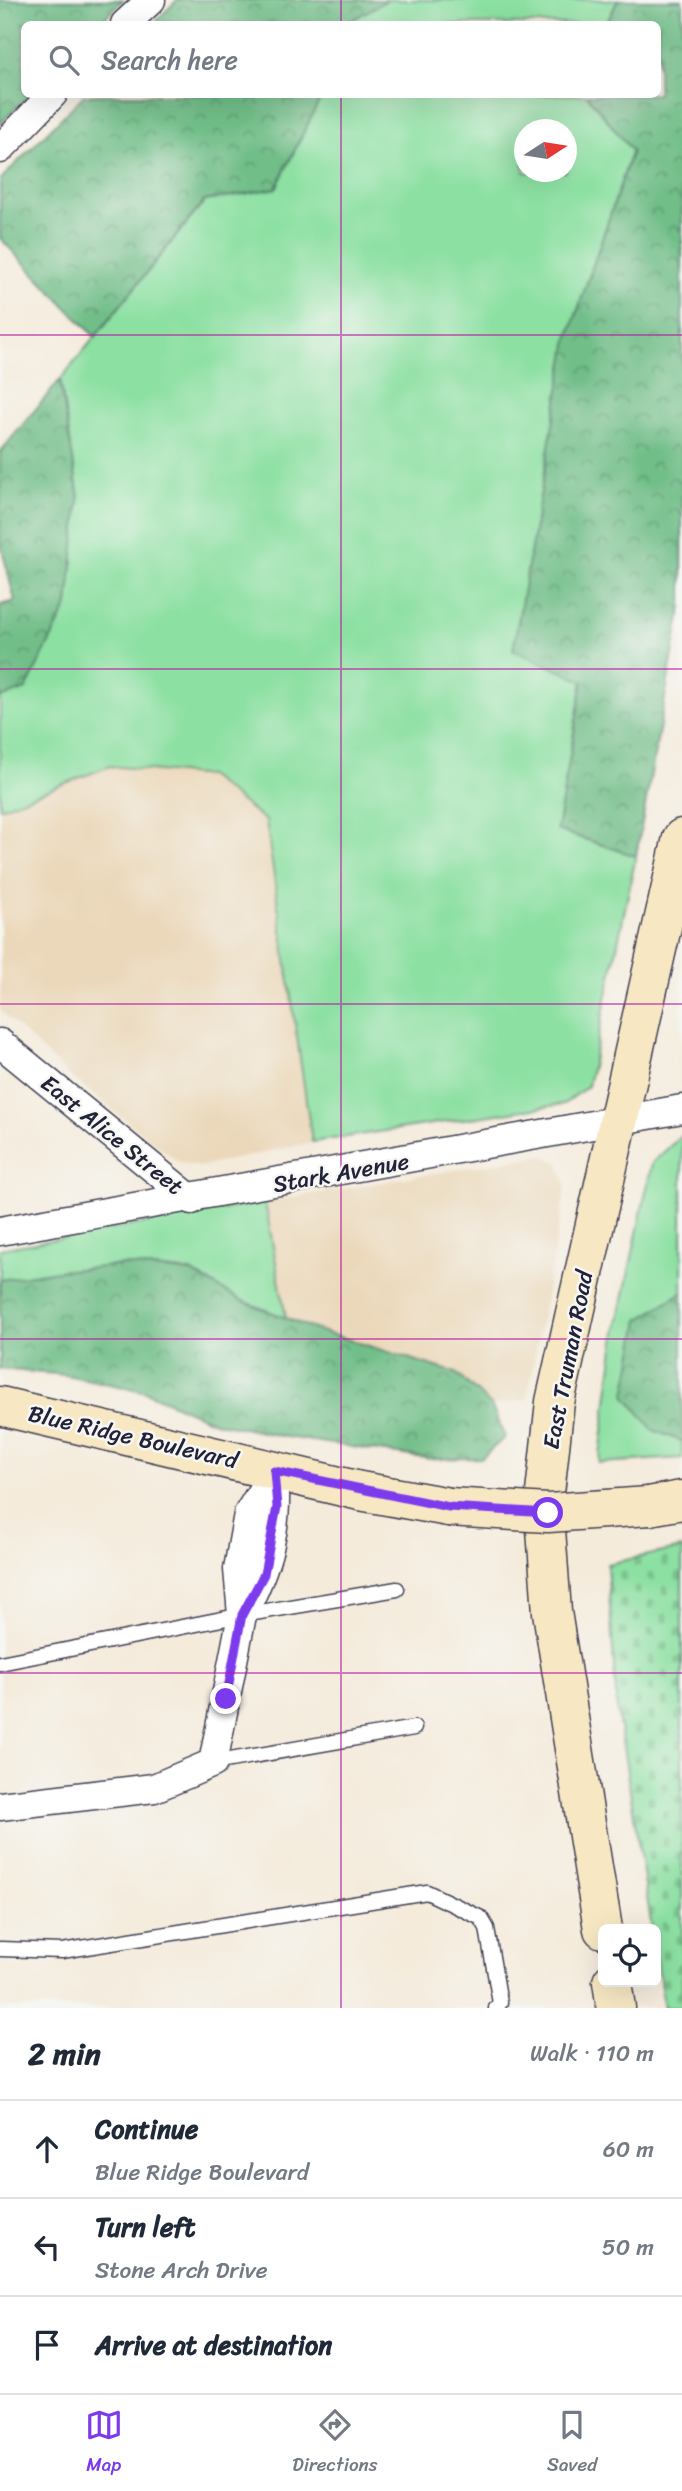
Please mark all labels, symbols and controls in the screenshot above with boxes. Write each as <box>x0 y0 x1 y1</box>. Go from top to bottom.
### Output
search box <box>21 21 661 98</box>
text: Search here <box>101 37 238 83</box>
icon: search <box>45 41 83 79</box>
north arrow <box>514 119 577 182</box>
street label: East Alice Street <box>31 1064 193 1206</box>
street label: Stark Avenue <box>270 1141 413 1205</box>
street label: East Truman Road <box>531 1265 606 1453</box>
street label: Blue Ridge Boulevard <box>24 1393 244 1481</box>
route start <box>532 1497 563 1528</box>
route end <box>210 1683 241 1714</box>
map controls <box>598 1924 661 1987</box>
button: locate <box>598 1924 661 1987</box>
text: 2 min <box>28 2027 101 2081</box>
text: Walk · 110 m <box>530 2033 654 2074</box>
text: Continue <box>95 2106 198 2152</box>
text: 60 m <box>603 2129 654 2170</box>
icon: ahead <box>28 2130 66 2168</box>
text: Blue Ridge Boulevard <box>95 2152 309 2193</box>
text: Turn left <box>95 2204 195 2250</box>
text: 50 m <box>602 2227 654 2268</box>
icon: left <box>28 2228 66 2266</box>
text: Stone Arch Drive <box>95 2250 267 2291</box>
text: Arrive at destination <box>95 2322 332 2368</box>
icon: arrive <box>28 2326 66 2364</box>
tab: Map <box>85 2406 123 2481</box>
tab: Directions <box>292 2406 378 2481</box>
tab: Saved <box>547 2406 597 2481</box>

